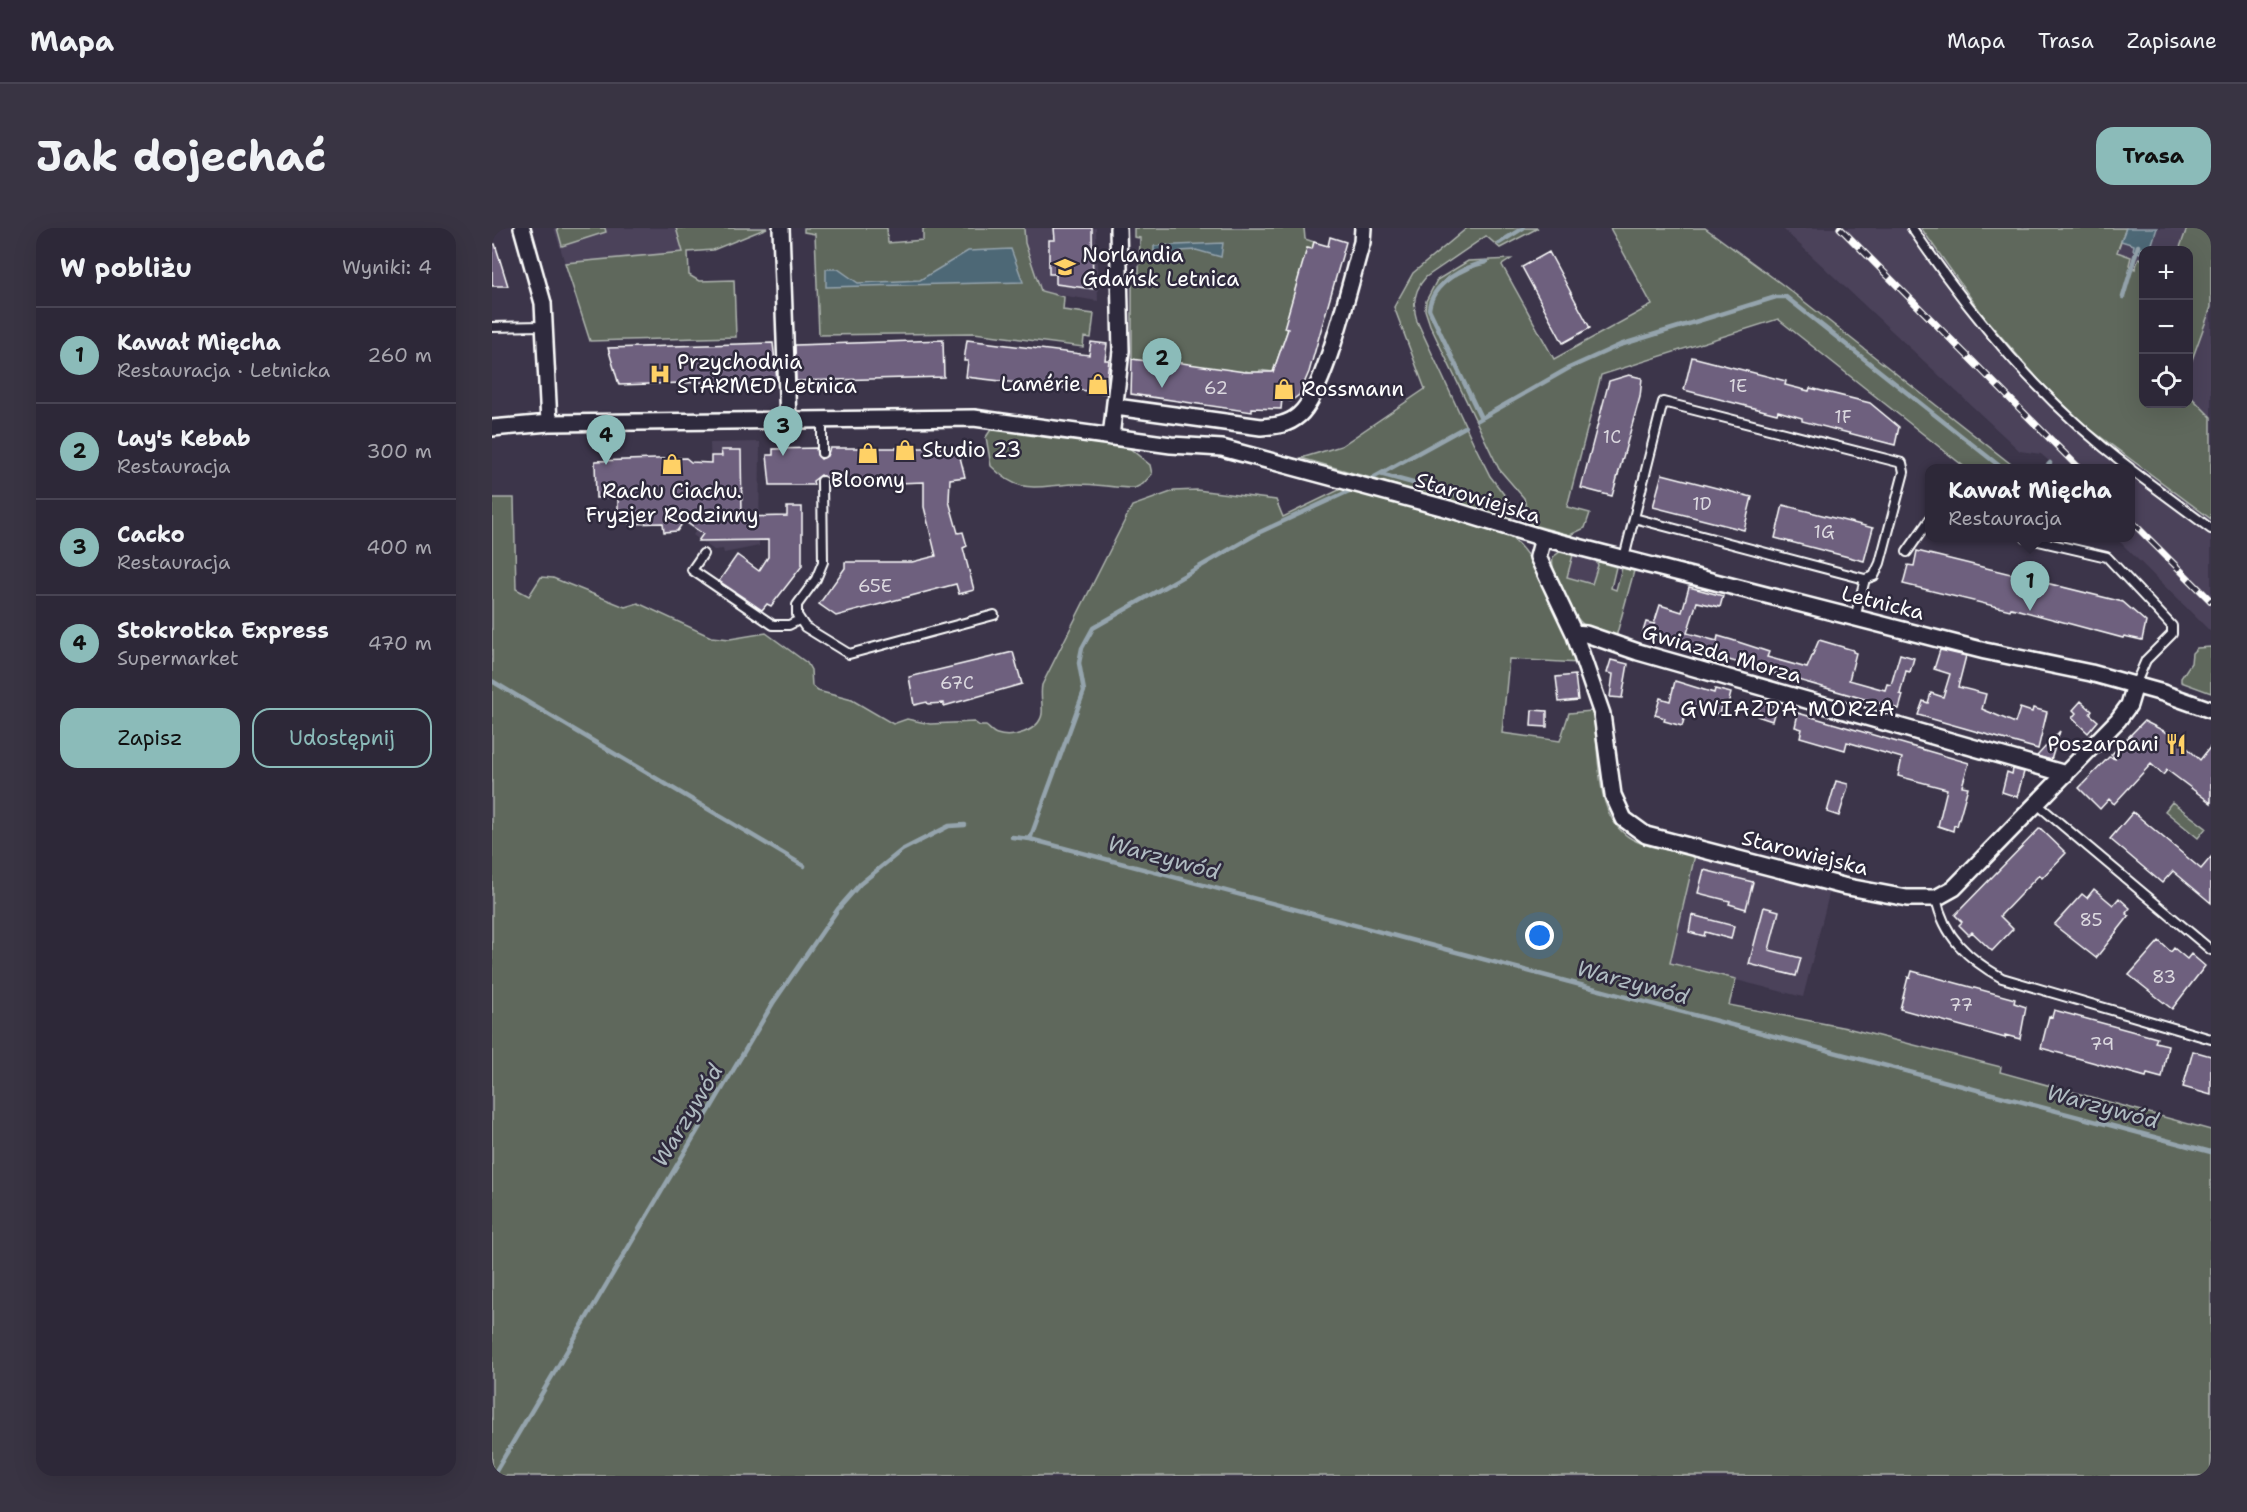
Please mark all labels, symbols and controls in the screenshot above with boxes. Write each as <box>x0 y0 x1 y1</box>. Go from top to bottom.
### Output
text: Mapa <box>30 22 114 60</box>
text: Mapa <box>1947 27 2005 55</box>
text: Trasa <box>2038 27 2094 55</box>
text: Zapisane <box>2127 27 2217 55</box>
button: Trasa <box>2096 127 2211 185</box>
text: Jak dojechać <box>36 128 326 184</box>
place label: Norlandia Gdańsk Letnica <box>1082 241 1239 293</box>
map controls <box>2139 246 2193 408</box>
button: + <box>2139 246 2193 300</box>
text: W pobliżu <box>60 250 192 285</box>
text: Wyniki: 4 <box>342 254 432 280</box>
school or university icon: Norlandia Gdańsk Letnica <box>1053 255 1077 279</box>
button: − <box>2139 300 2193 354</box>
text: Kawał Mięcha <box>117 328 281 357</box>
pin: 2 <box>1142 338 1182 388</box>
text: 1 <box>75 342 84 368</box>
text: 260 m <box>367 342 432 368</box>
place label: Przychodnia STARMED Letnica <box>677 348 857 400</box>
button: locate <box>2139 354 2193 408</box>
text: Restauracja · Letnicka <box>117 357 330 383</box>
hospital icon: Przychodnia STARMED Letnica <box>648 362 672 386</box>
place label: Lamérie <box>1001 370 1081 398</box>
shop icon: Lamérie <box>1086 372 1110 396</box>
house number: 1E <box>1729 374 1747 398</box>
place label: Rossmann <box>1301 375 1404 403</box>
house number: 62 <box>1204 376 1228 400</box>
shop icon: Rossmann <box>1272 377 1296 401</box>
house number: 1F <box>1834 405 1852 429</box>
pin: 3 <box>764 406 802 456</box>
pin: 4 <box>586 416 626 465</box>
text: Lay's Kebab <box>117 424 251 453</box>
house number: 1C <box>1603 425 1621 449</box>
place label: Studio 23 <box>922 436 1021 464</box>
text: 2 <box>73 438 87 464</box>
text: 300 m <box>366 438 432 464</box>
shop icon: Studio 23 <box>893 438 917 462</box>
shop icon: Bloomy <box>856 441 880 465</box>
shop icon: Rachu Ciachu. Fryzjer Rodzinny <box>660 452 684 476</box>
text: Restauracja <box>117 453 231 479</box>
popup <box>1925 464 2135 542</box>
place label: Bloomy <box>831 466 905 494</box>
street label: Starowiejska <box>1412 466 1544 530</box>
text: Kawał Mięcha <box>1948 476 2112 505</box>
place label: Rachu Ciachu. Fryzjer Rodzinny <box>585 477 759 529</box>
house number: 1D <box>1692 492 1712 516</box>
text: Restauracja <box>1948 505 2062 531</box>
text: Cacko <box>117 520 185 549</box>
house number: 1G <box>1813 520 1835 544</box>
text: 3 <box>73 534 87 560</box>
text: 400 m <box>366 534 432 560</box>
text: Restauracja <box>117 549 231 575</box>
pin: 1 <box>2010 562 2050 611</box>
house number: 65E <box>858 574 892 598</box>
street label: Letnicka <box>1839 579 1927 627</box>
text: Stokrotka Express <box>117 616 329 645</box>
street label: Gwiazda Morza <box>1639 618 1805 690</box>
text: 4 <box>73 630 87 656</box>
text: 470 m <box>368 630 432 656</box>
text: Supermarket <box>117 645 239 671</box>
house number: 67C <box>940 671 974 695</box>
district label: GWIAZDA MORZA <box>1680 694 1896 723</box>
button: Zapisz <box>60 708 240 768</box>
button: Udostępnij <box>252 708 432 768</box>
place label: Poszarpani <box>2047 730 2159 758</box>
restaurant icon: Poszarpani <box>2164 732 2188 756</box>
street label: Starowiejska <box>1739 824 1871 882</box>
water label: Warzywód <box>1105 829 1223 886</box>
house number: 85 <box>2079 908 2103 932</box>
your location <box>1525 921 1554 950</box>
water label: Warzywód <box>1574 954 1692 1011</box>
house number: 83 <box>2152 965 2176 989</box>
house number: 77 <box>1949 993 1973 1017</box>
house number: 79 <box>2090 1032 2114 1056</box>
water label: Warzywód <box>645 1058 730 1172</box>
water label: Warzywód <box>2044 1078 2162 1135</box>

